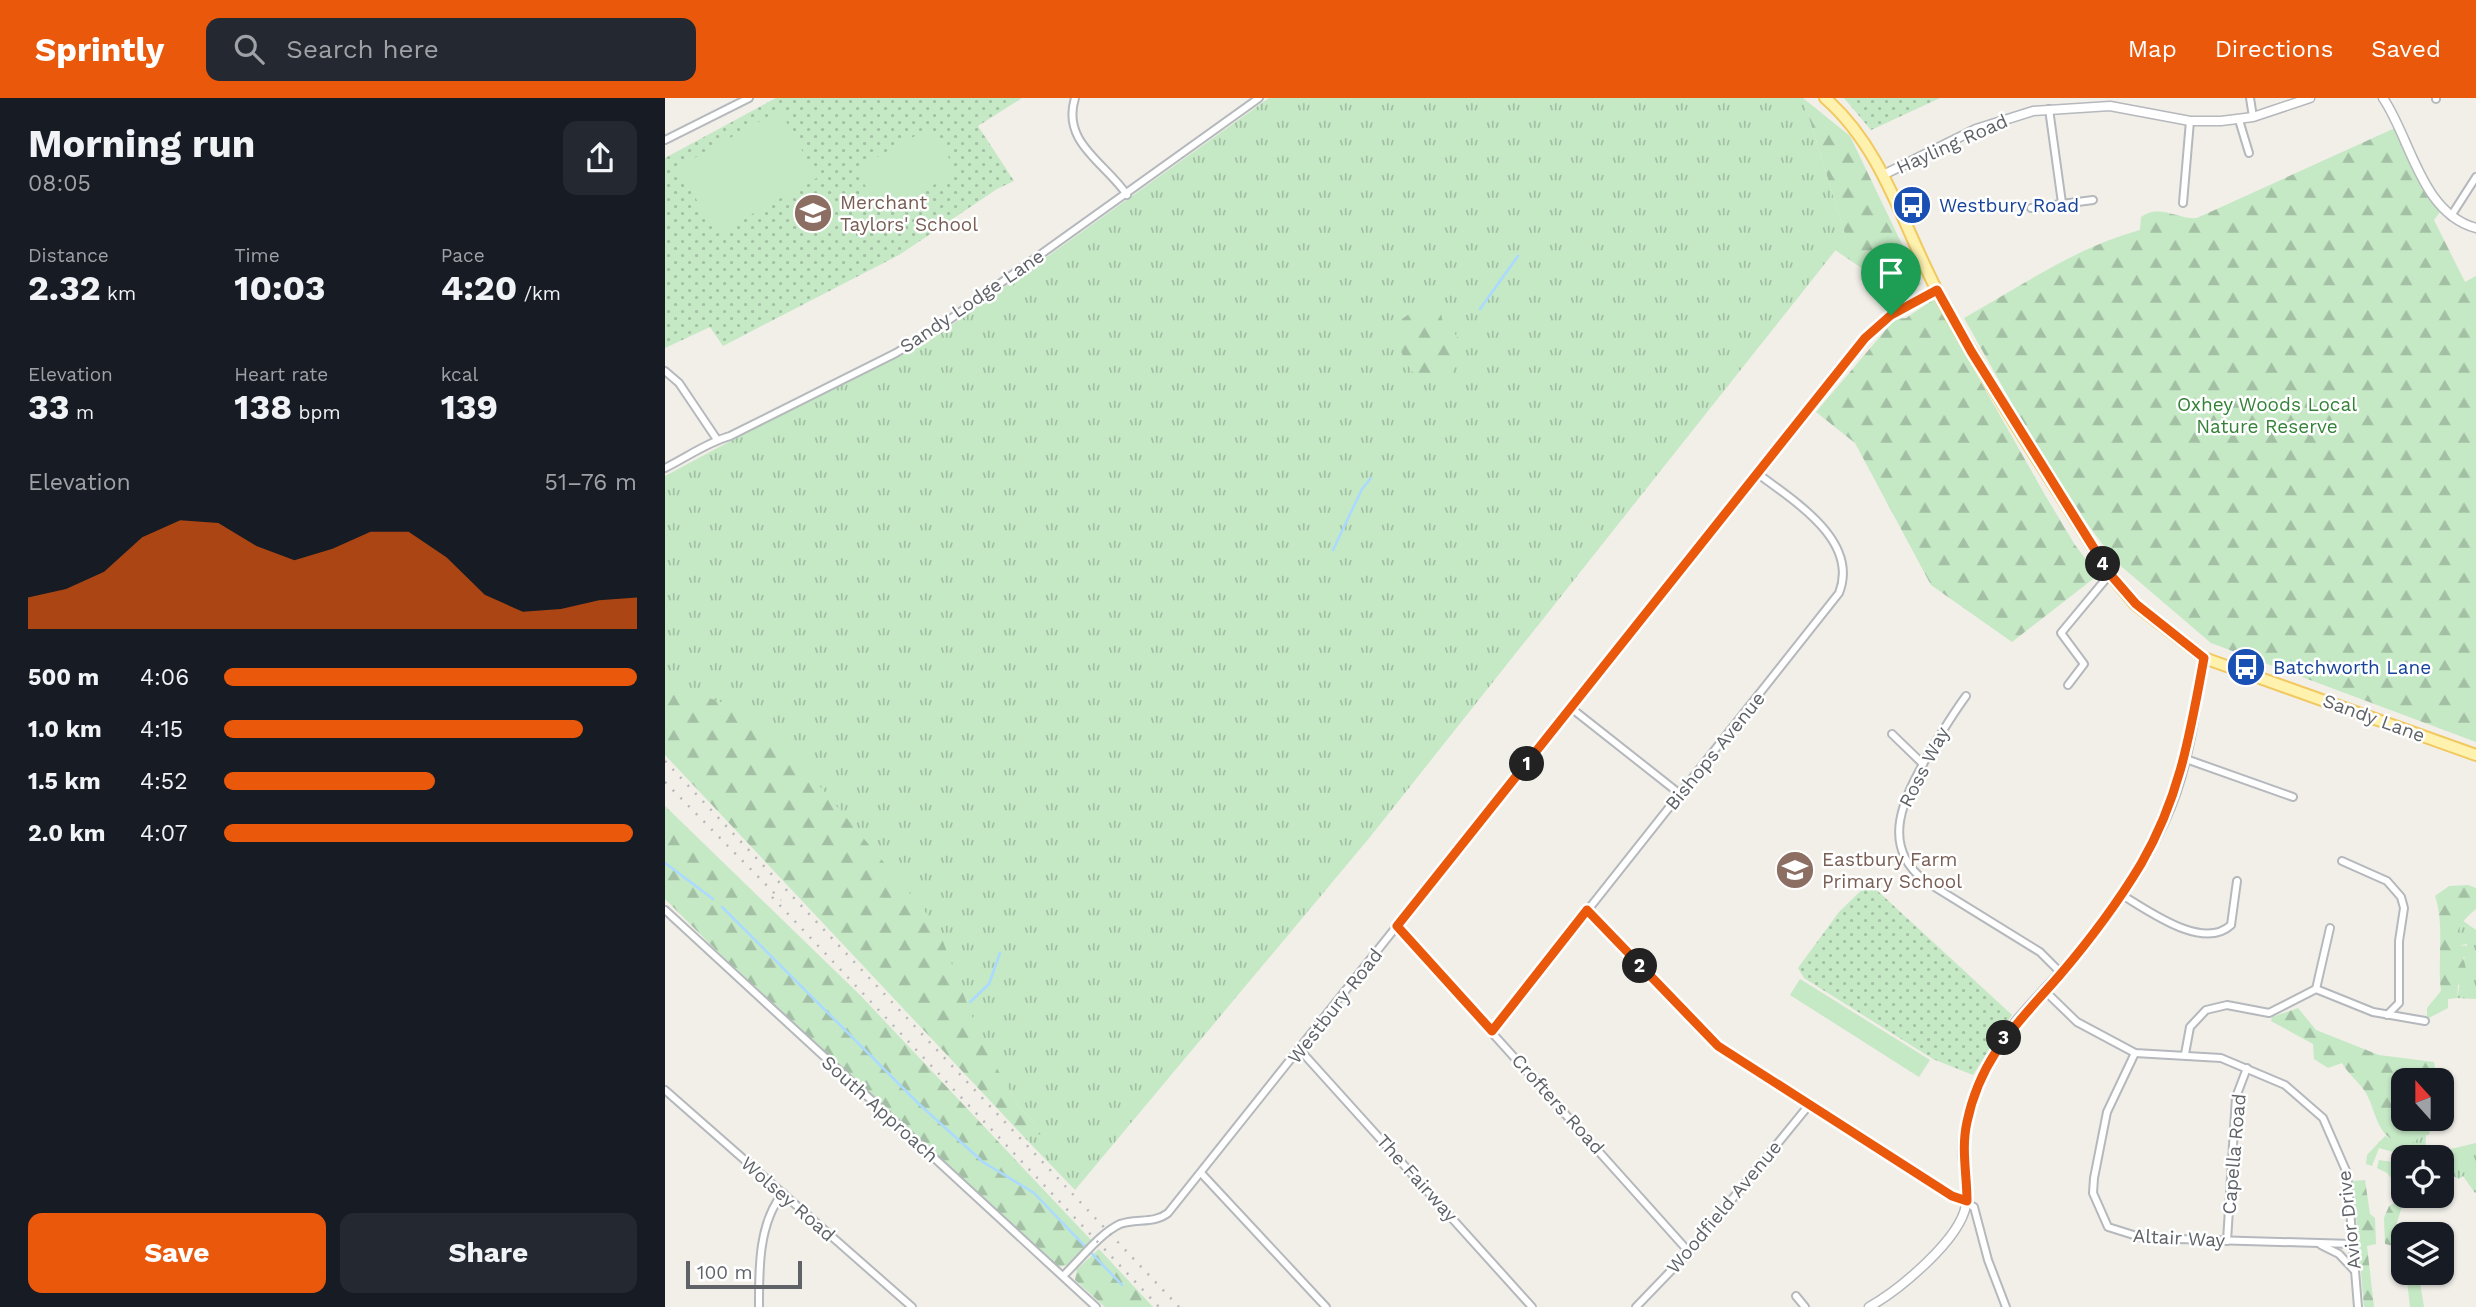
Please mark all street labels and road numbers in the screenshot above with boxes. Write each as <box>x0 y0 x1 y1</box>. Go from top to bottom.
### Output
street label: Hayling Road <box>1893 109 2011 179</box>
street label: Sandy Lodge Lane <box>896 244 1048 358</box>
street label: Bishops Avenue <box>1660 687 1770 815</box>
street label: Sandy Lane <box>2320 689 2428 747</box>
street label: Ross Way <box>1894 723 1954 811</box>
street label: Westbury Road <box>1283 944 1387 1068</box>
street label: Crofters Road <box>1507 1049 1609 1159</box>
street label: South Approach <box>817 1051 943 1167</box>
street label: Capella Road <box>2217 1092 2251 1216</box>
street label: The Fairway <box>1372 1129 1463 1227</box>
street label: Woodfield Avenue <box>1662 1136 1786 1278</box>
street label: Wolsey Road <box>736 1152 840 1246</box>
street label: Avior Drive <box>2332 1169 2366 1271</box>
street label: Altair Way <box>2132 1224 2226 1252</box>

